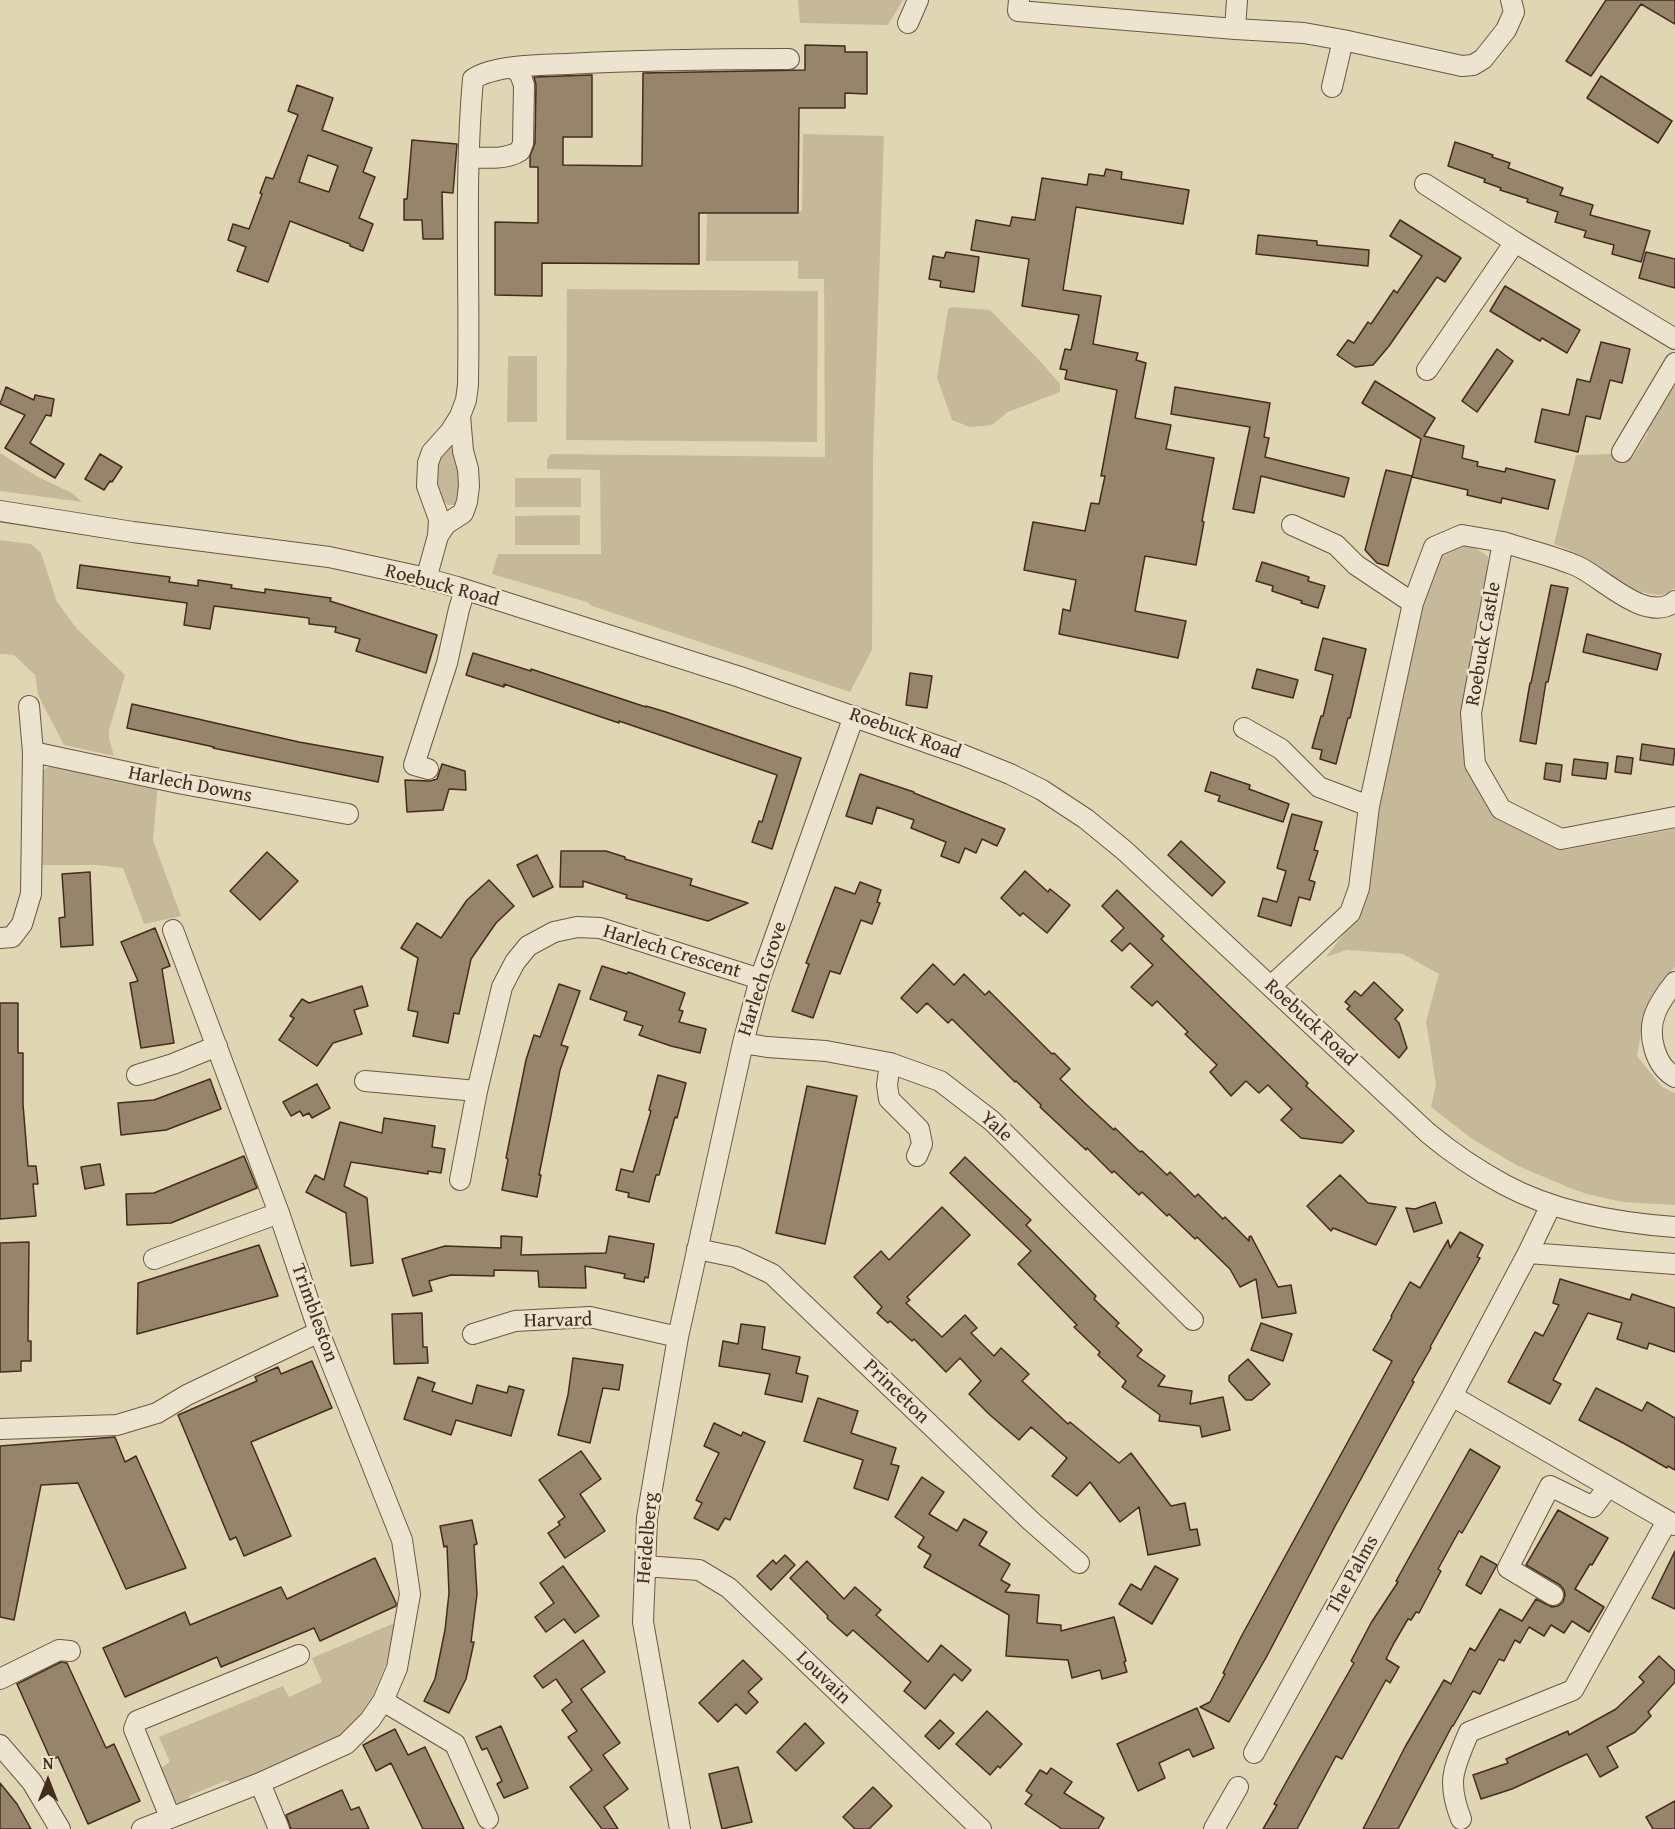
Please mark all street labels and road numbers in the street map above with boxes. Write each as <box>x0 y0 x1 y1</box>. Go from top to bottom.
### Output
street label: Roebuck Road <box>382 559 502 613</box>
street label: Roebuck Castle <box>1461 580 1507 708</box>
street label: Roebuck Road <box>846 703 964 765</box>
street label: Harlech Downs <box>126 761 254 809</box>
street label: Harlech Grove <box>733 919 793 1039</box>
street label: Harlech Crescent <box>600 920 744 984</box>
street label: Roebuck Road <box>1259 974 1361 1072</box>
street label: Yale <box>975 1106 1017 1148</box>
street label: Trimbleston <box>285 1260 343 1366</box>
street label: Harvard <box>523 1308 593 1334</box>
street label: Princeton <box>858 1355 934 1429</box>
street label: Heidelberg <box>632 1491 664 1585</box>
street label: The Palms <box>1322 1531 1384 1619</box>
street label: Louvain <box>791 1646 855 1710</box>

